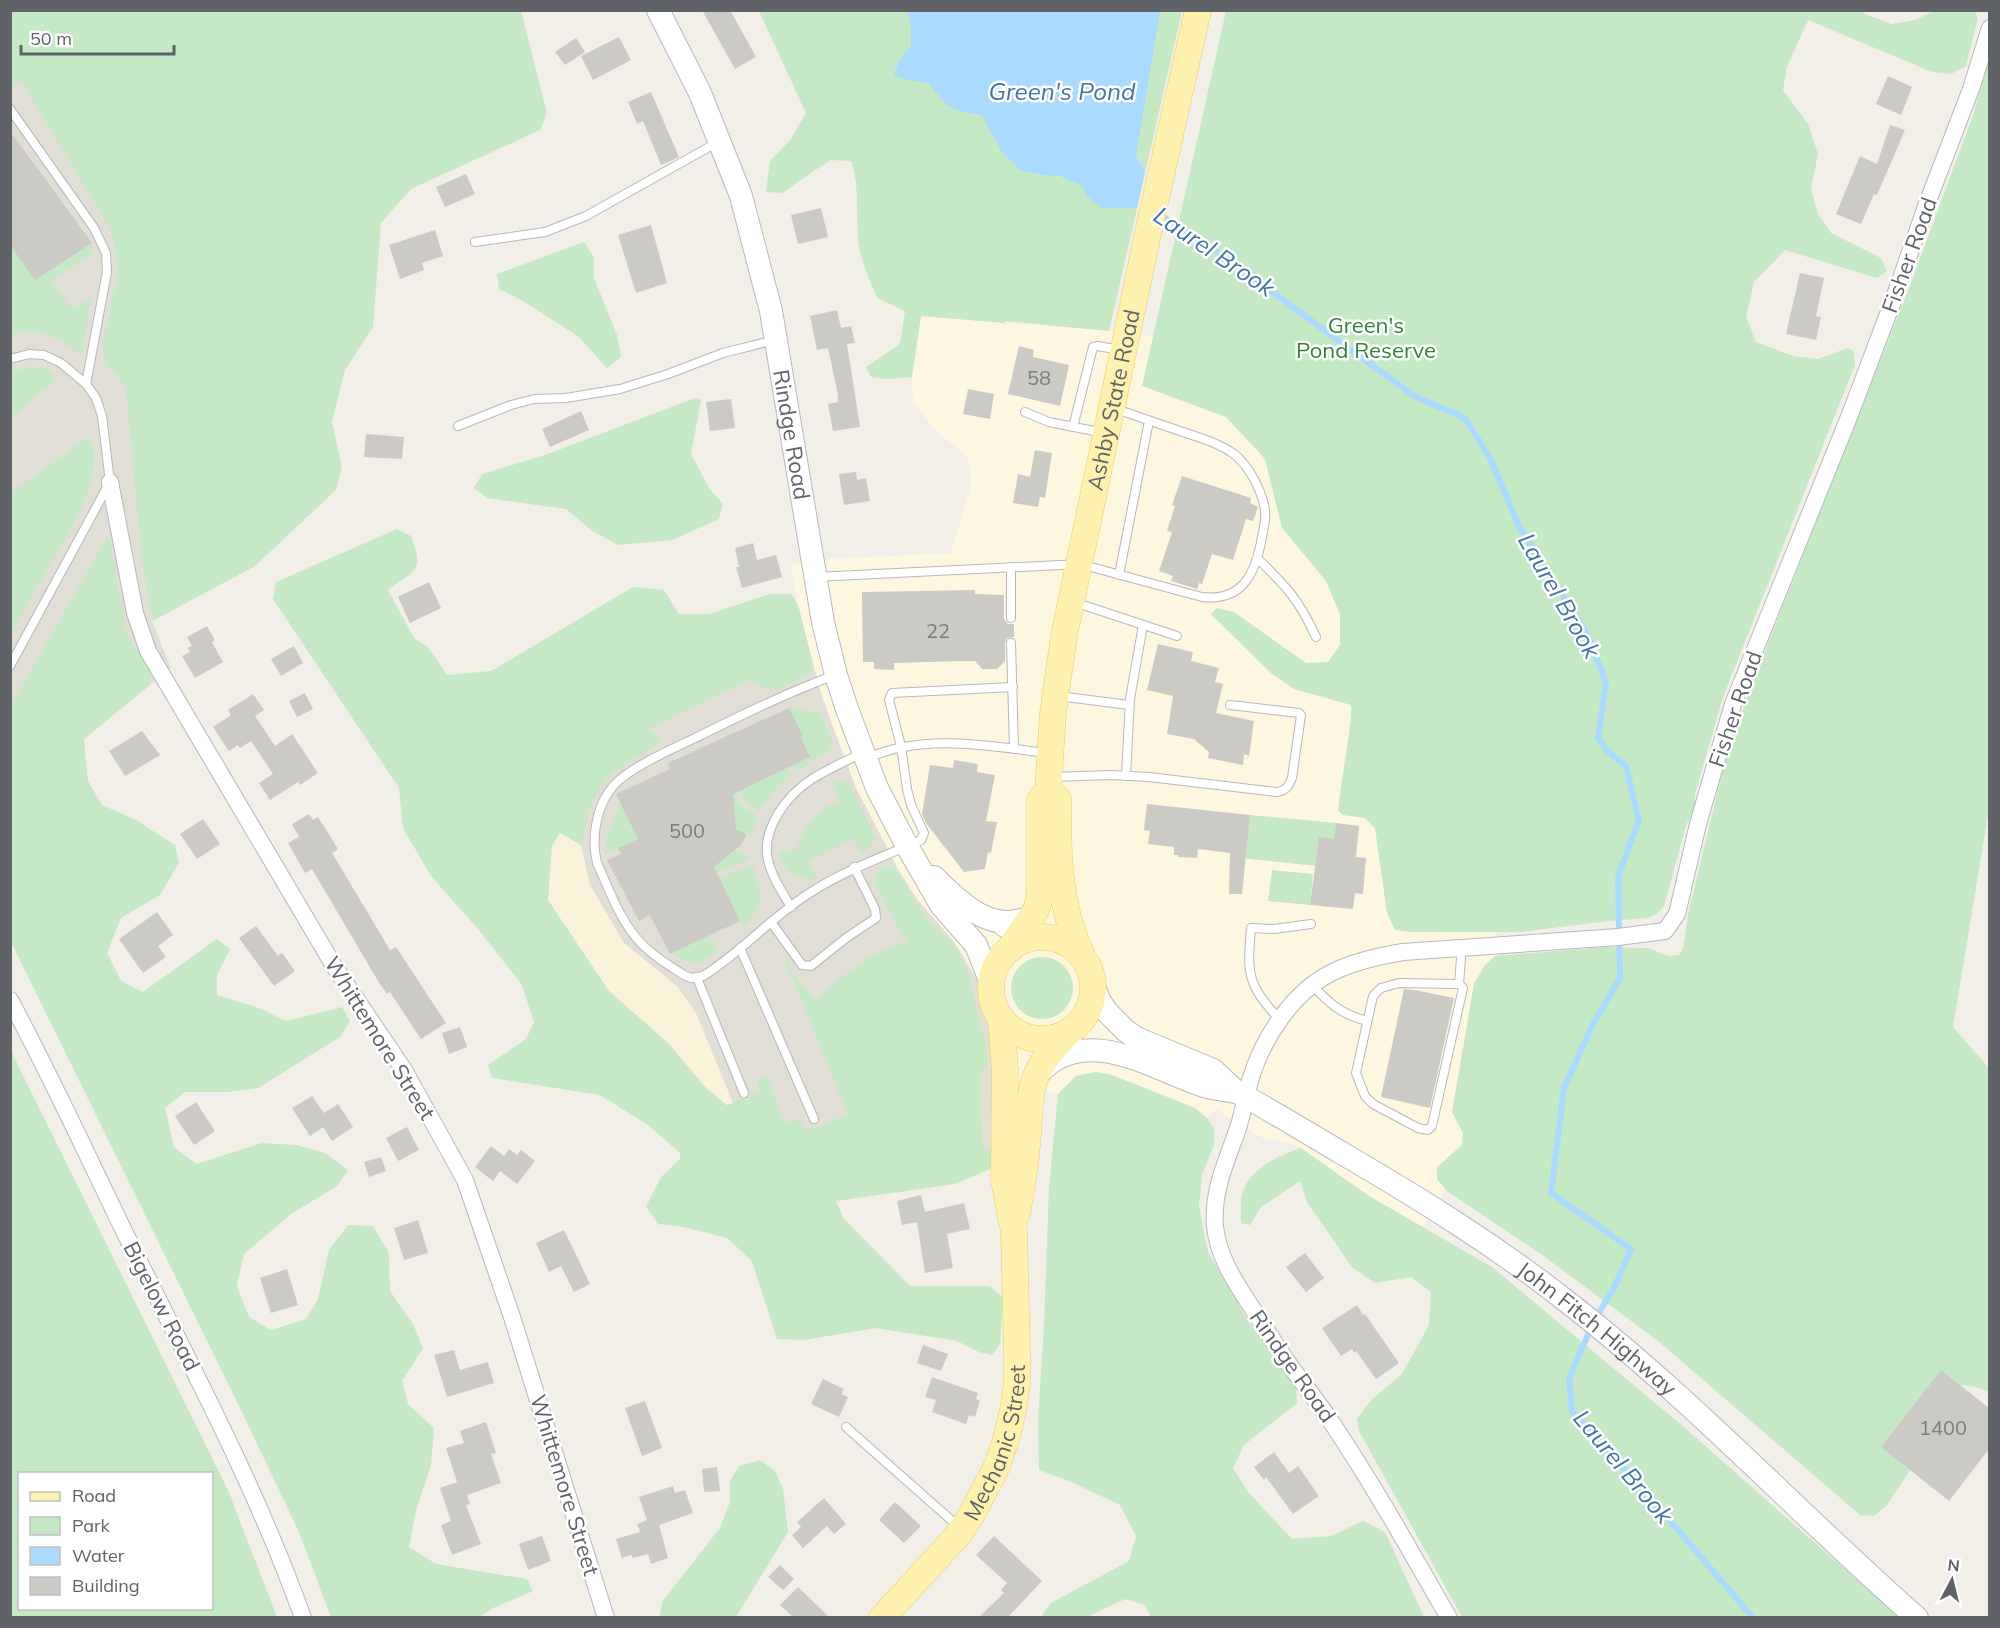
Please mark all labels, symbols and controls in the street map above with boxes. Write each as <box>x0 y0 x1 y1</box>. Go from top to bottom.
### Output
scale bar <box>21 18 174 56</box>
text: 50 m <box>30 27 72 50</box>
water label: Green's Pond <box>988 76 1136 106</box>
street label: Fisher Road <box>1875 193 1943 317</box>
water label: Laurel Brook <box>1148 200 1281 303</box>
street label: Ashby State Road <box>1081 307 1146 493</box>
park label: Green's Pond Reserve <box>1296 311 1436 364</box>
house number: 58 <box>1027 365 1051 390</box>
street label: Rindge Road <box>767 367 816 502</box>
water label: Laurel Brook <box>1512 528 1608 664</box>
house number: 22 <box>926 618 950 643</box>
street label: Fisher Road <box>1702 647 1768 771</box>
house number: 500 <box>669 818 705 843</box>
street label: Whittemore Street <box>318 951 442 1125</box>
street label: Bigelow Road <box>117 1236 207 1376</box>
street label: John Fitch Highway <box>1512 1255 1683 1402</box>
street label: Rindge Road <box>1244 1304 1342 1428</box>
street label: Mechanic Street <box>957 1364 1031 1525</box>
street label: Whittemore Street <box>524 1391 606 1579</box>
water label: Laurel Brook <box>1567 1403 1681 1530</box>
house number: 1400 <box>1919 1415 1967 1440</box>
legend <box>18 1472 213 1610</box>
text: Road <box>72 1484 116 1507</box>
text: Park <box>72 1514 111 1537</box>
text: Water <box>72 1544 125 1567</box>
north arrow <box>1922 1550 1982 1610</box>
text: N <box>1947 1554 1961 1576</box>
text: Building <box>72 1574 140 1597</box>

